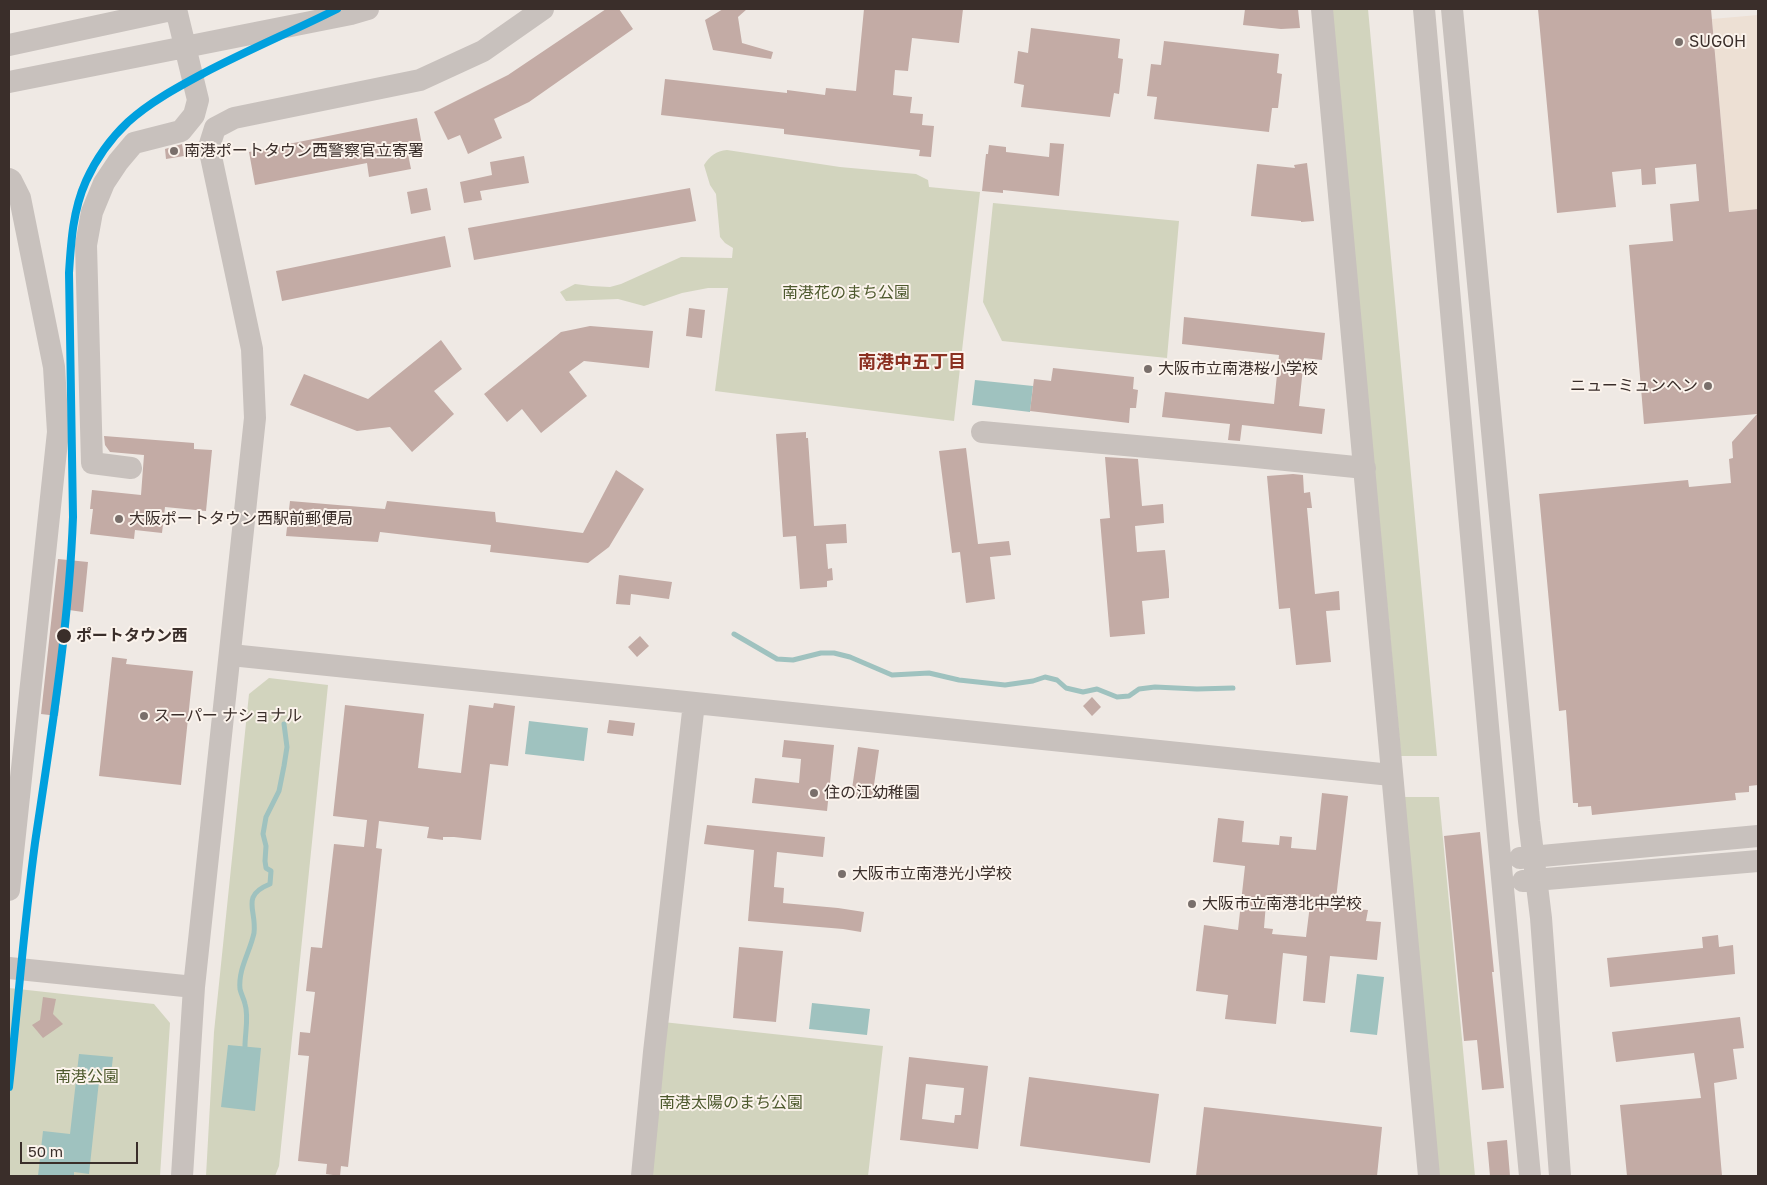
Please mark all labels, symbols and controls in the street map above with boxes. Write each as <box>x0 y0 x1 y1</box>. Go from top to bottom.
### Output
place label: SUGOH <box>1689 32 1746 52</box>
marker: SUGOH <box>1673 36 1685 48</box>
place label: 南港ポートタウン西警察官立寄署 <box>184 141 424 161</box>
marker: 南港ポートタウン西警察官立寄署 <box>168 145 180 157</box>
park label: 南港花のまち公園 <box>782 283 910 303</box>
district label: 南港中五丁目 <box>858 351 966 373</box>
place label: 大阪市立南港桜小学校 <box>1158 359 1318 379</box>
marker: 大阪市立南港桜小学校 <box>1142 363 1154 375</box>
place label: ニューミュンヘン <box>1570 376 1698 396</box>
marker: ニューミュンヘン <box>1702 380 1714 392</box>
place label: 大阪ポートタウン西駅前郵便局 <box>129 509 353 529</box>
marker: 大阪ポートタウン西駅前郵便局 <box>113 513 125 525</box>
place label: ポートタウン西 <box>76 626 188 646</box>
marker: ポートタウン西 <box>55 627 73 645</box>
place label: スーパー ナショナル <box>154 706 302 726</box>
marker: スーパー ナショナル <box>138 710 150 722</box>
place label: 住の江幼稚園 <box>824 783 920 803</box>
marker: 住の江幼稚園 <box>808 787 820 799</box>
place label: 大阪市立南港光小学校 <box>852 864 1012 884</box>
marker: 大阪市立南港光小学校 <box>836 868 848 880</box>
place label: 大阪市立南港北中学校 <box>1202 894 1362 914</box>
marker: 大阪市立南港北中学校 <box>1186 898 1198 910</box>
park label: 南港公園 <box>55 1067 119 1087</box>
park label: 南港太陽のまち公園 <box>659 1093 803 1113</box>
scale bar <box>22 1132 140 1164</box>
text: 50 m <box>28 1142 63 1160</box>

